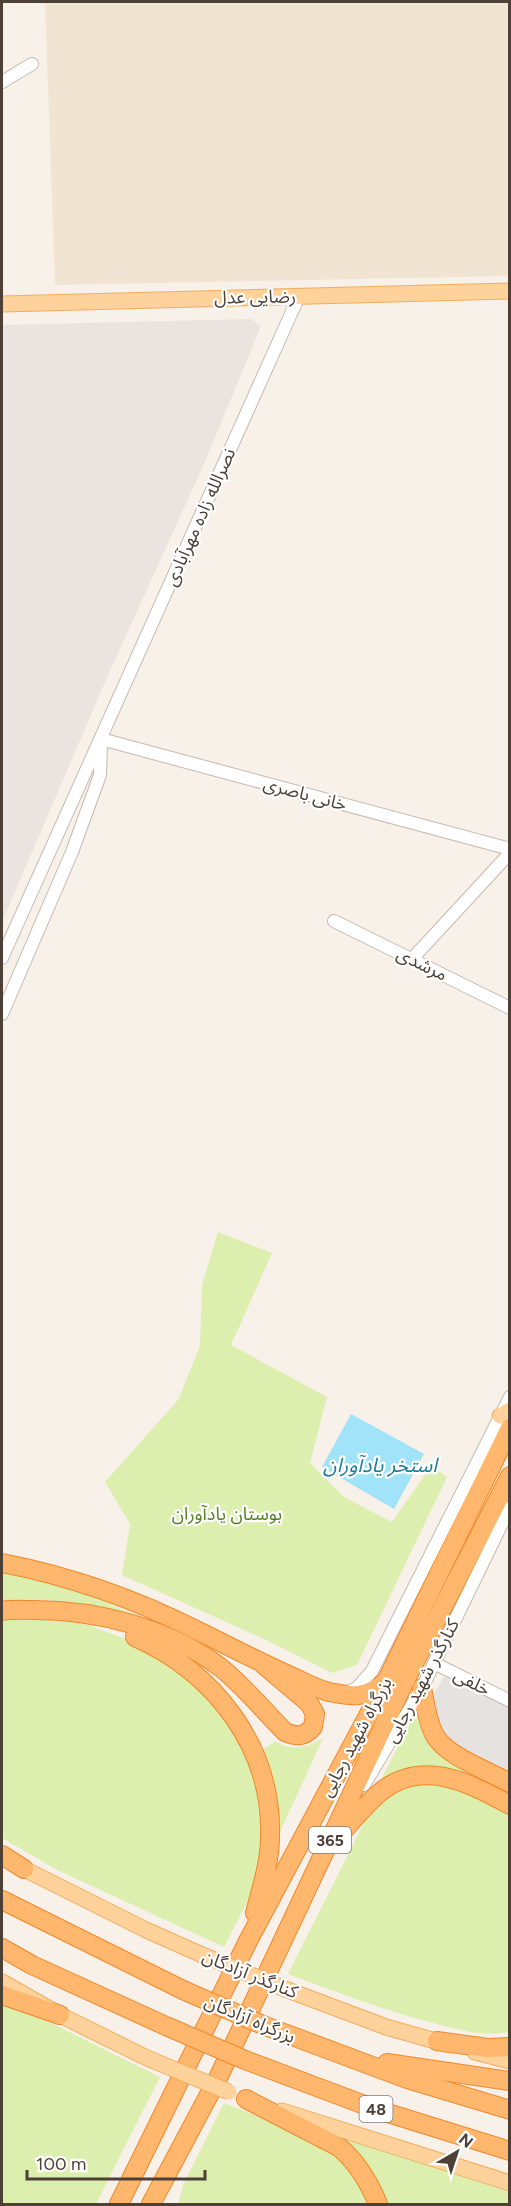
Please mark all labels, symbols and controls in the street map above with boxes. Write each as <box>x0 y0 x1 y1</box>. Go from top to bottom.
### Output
street label: رضایی عدل <box>214 285 296 309</box>
street label: نصرالله زاده مهرآبادی <box>160 445 240 589</box>
street label: خانی باصری <box>261 772 349 816</box>
street label: مرشدی <box>393 942 451 986</box>
water label: استخر یادآوران <box>323 1453 439 1477</box>
park label: بوستان یادآوران <box>172 1503 282 1525</box>
street label: کنارگذر شهید رجایی <box>380 1615 464 1747</box>
street label: خلفی <box>450 1664 494 1700</box>
street label: بزرگراه شهید رجایی <box>315 1673 397 1801</box>
road number: 365 <box>309 1827 351 1853</box>
street label: کنارگذر آزادگان <box>199 1945 301 2003</box>
street label: بزرگراه آزادگان <box>201 1990 299 2048</box>
road number: 48 <box>360 2096 392 2122</box>
north arrow <box>427 2122 487 2182</box>
text: N <box>455 2129 477 2152</box>
scale bar <box>27 2143 206 2181</box>
text: 100 m <box>36 2153 86 2175</box>

